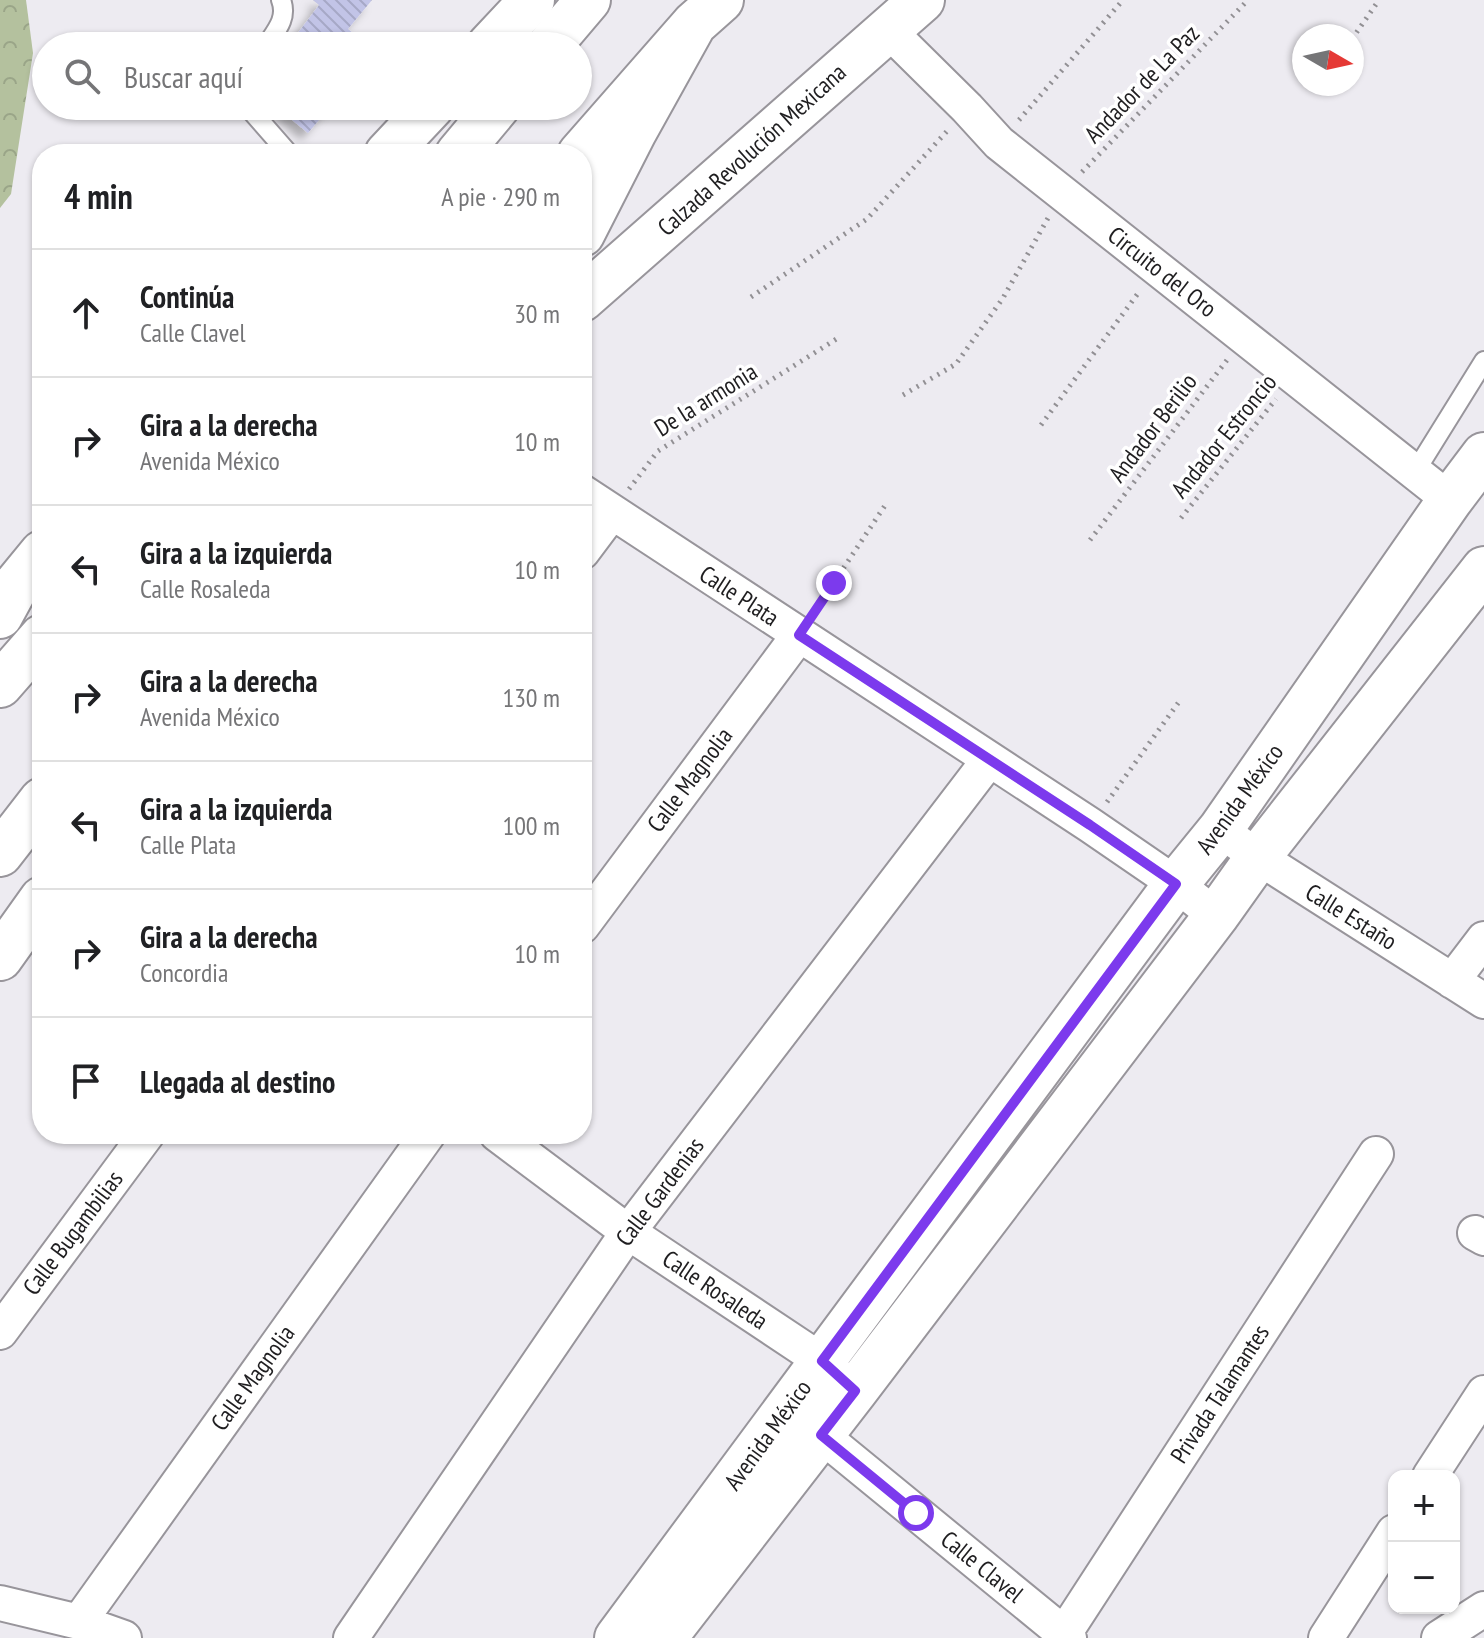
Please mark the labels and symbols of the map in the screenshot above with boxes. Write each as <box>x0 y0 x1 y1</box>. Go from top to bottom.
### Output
street label: Andador de La Paz <box>1078 18 1206 149</box>
north arrow <box>1292 24 1364 96</box>
street label: Calzada Revolución Mexicana <box>651 57 852 242</box>
street label: Circuito del Oro <box>1102 219 1223 324</box>
street label: De la armonia <box>649 356 763 443</box>
street label: Andador Berilio <box>1102 367 1204 488</box>
street label: Andador Estroncio <box>1164 367 1283 504</box>
street label: Calle Plata <box>694 558 785 633</box>
route end <box>816 565 852 601</box>
street label: Calle Magnolia <box>640 721 739 838</box>
street label: Avenida México <box>1189 737 1290 860</box>
street label: Calle Estaño <box>1300 876 1403 957</box>
street label: Calle Gardenias <box>609 1131 711 1252</box>
street label: Calle Bugambilias <box>16 1164 129 1301</box>
street label: Calle Rosaleda <box>657 1243 774 1336</box>
street label: Calle Magnolia <box>204 1319 301 1437</box>
street label: Privada Talamantes <box>1163 1319 1276 1469</box>
street label: Avenida México <box>717 1373 818 1496</box>
route start <box>898 1495 934 1531</box>
street label: Calle Clavel <box>935 1524 1030 1610</box>

